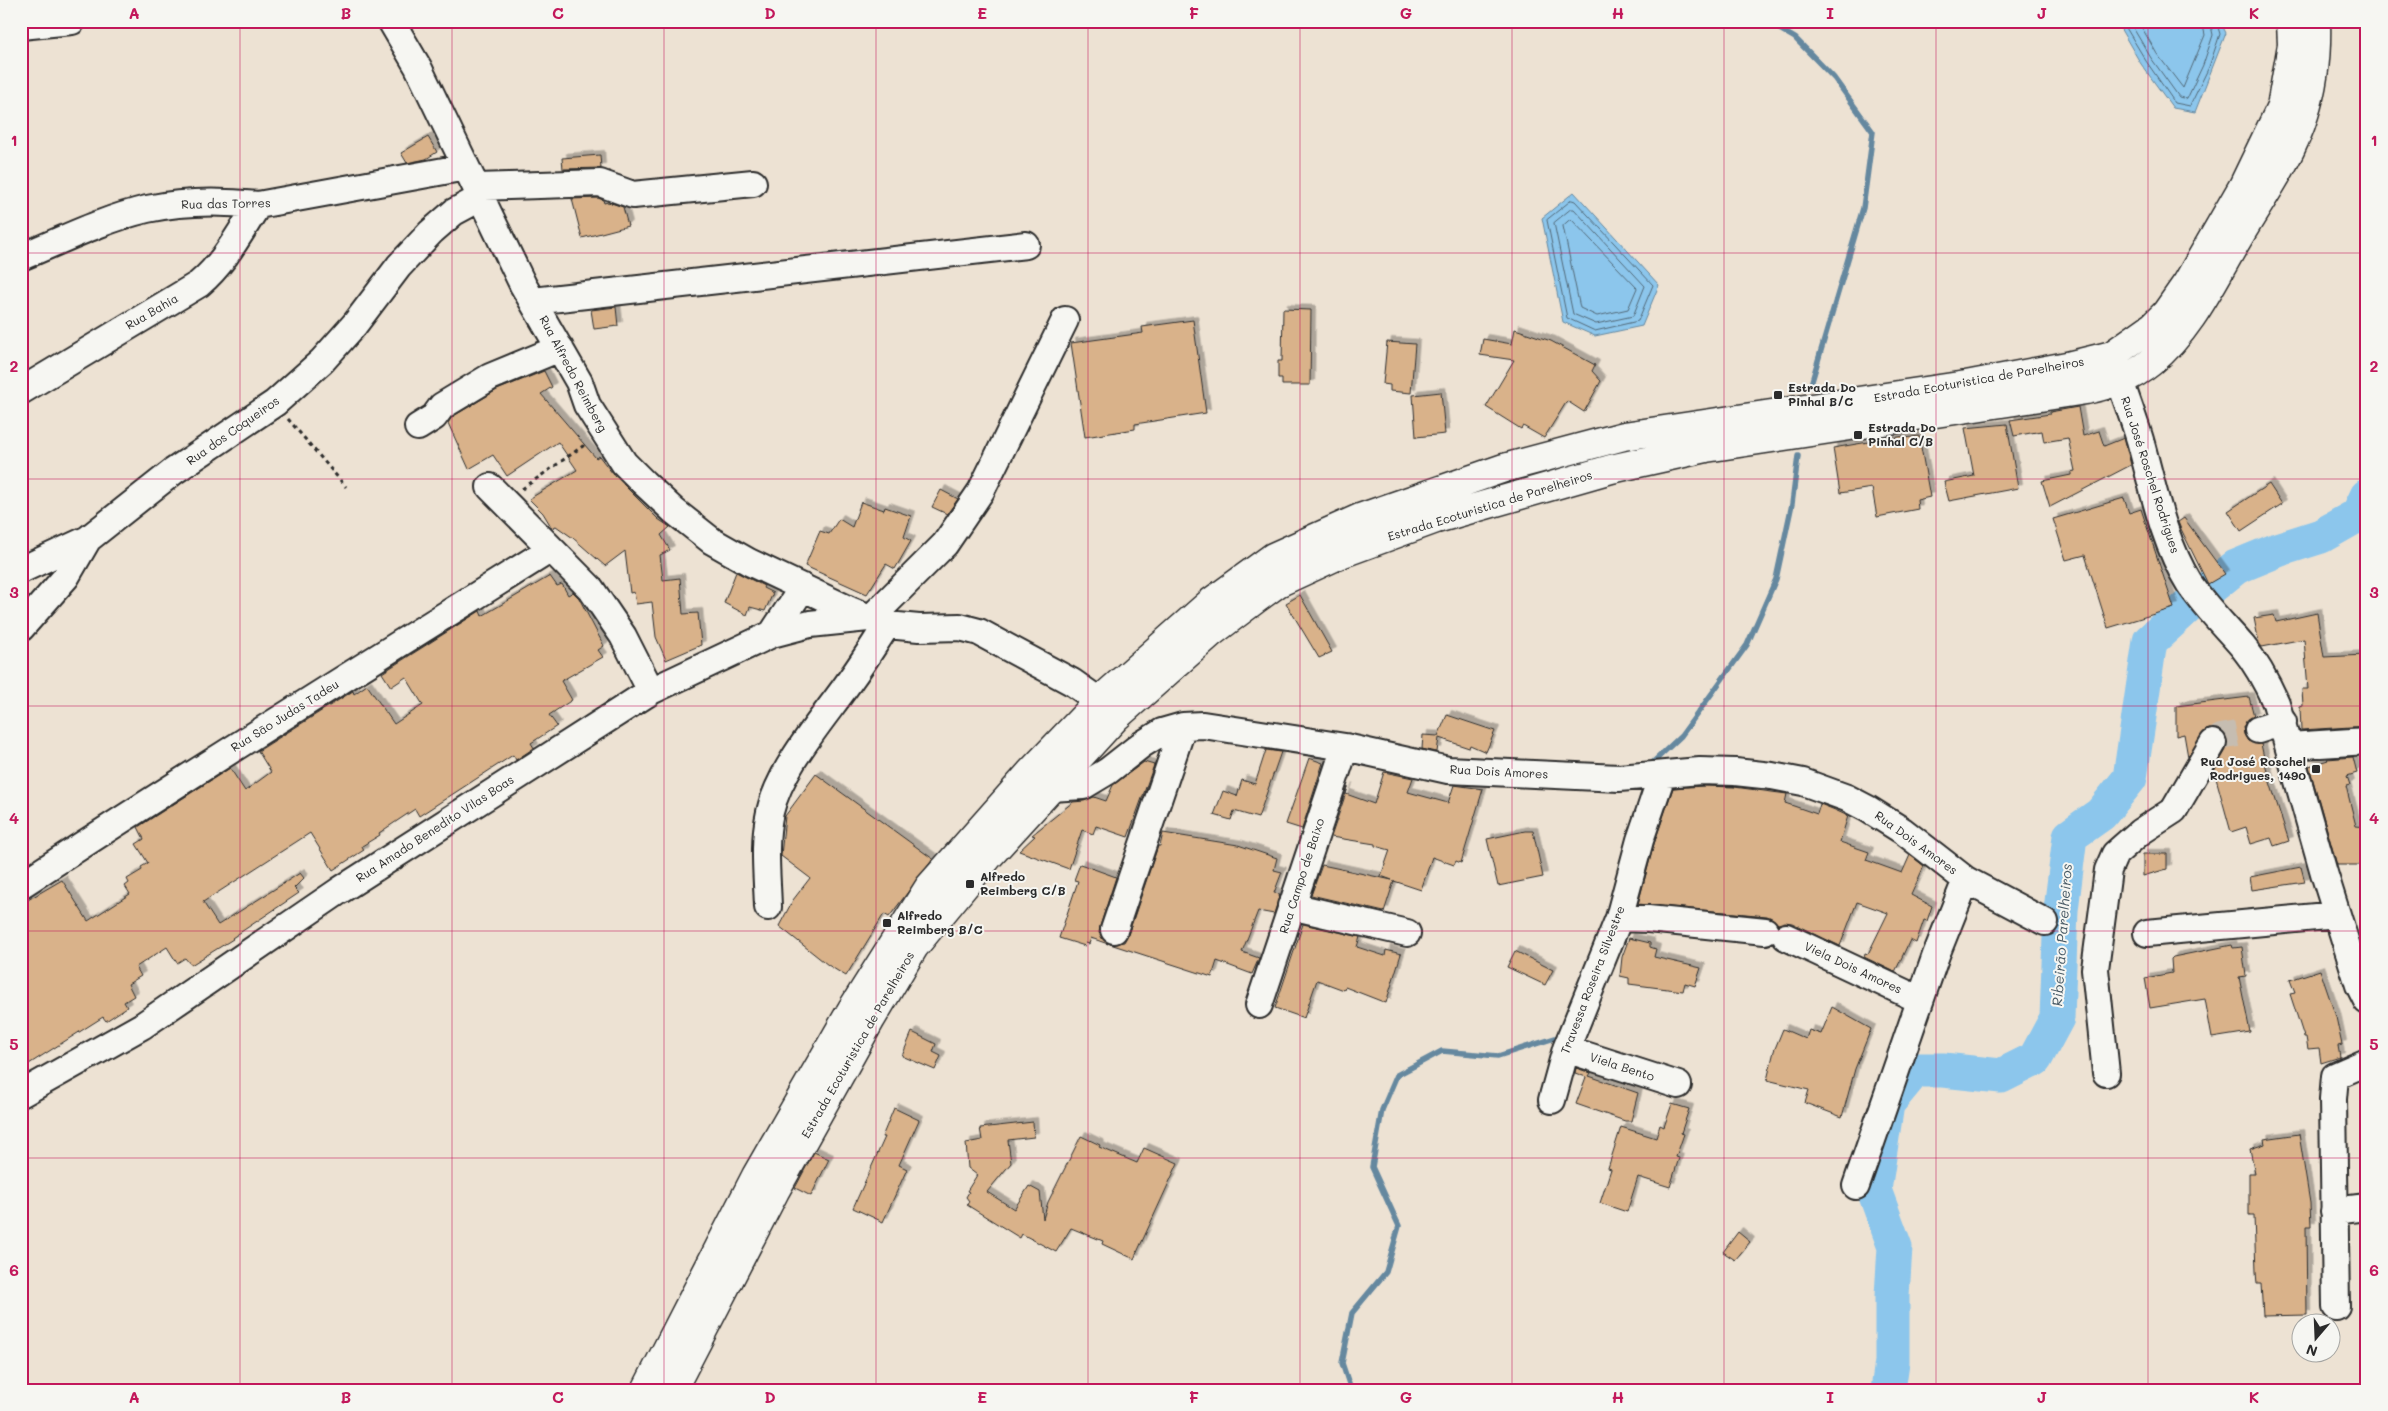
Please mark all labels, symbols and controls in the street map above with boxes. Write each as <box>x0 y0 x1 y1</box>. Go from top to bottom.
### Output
text: A <box>128 2 140 23</box>
text: B <box>341 2 351 23</box>
text: C <box>552 2 564 23</box>
text: D <box>764 2 776 23</box>
text: E <box>977 2 987 23</box>
text: F <box>1189 2 1199 23</box>
text: G <box>1400 2 1412 23</box>
text: H <box>1612 2 1624 23</box>
text: I <box>1826 2 1834 23</box>
text: J <box>2037 2 2047 23</box>
text: K <box>2249 2 2259 23</box>
text: 1 <box>10 129 18 150</box>
text: 1 <box>2370 129 2378 150</box>
street label: Rua das Torres <box>181 194 271 212</box>
street label: Rua Bahia <box>122 290 181 333</box>
street label: Rua Alfredo Reimberg <box>536 312 611 435</box>
street label: Estrada Ecoturistica de Parelheiros <box>1872 353 2085 405</box>
text: 2 <box>10 355 19 376</box>
text: 2 <box>2370 355 2379 376</box>
place label: Estrada Do Pinhal B/C <box>1788 379 1856 409</box>
marker: Estrada Do Pinhal B/C <box>1772 389 1784 401</box>
street label: Rua dos Coqueiros <box>183 392 282 468</box>
street label: Rua José Roschel Rodrigues <box>2118 394 2184 555</box>
place label: Estrada Do Pinhal C/B <box>1868 419 1936 449</box>
marker: Estrada Do Pinhal C/B <box>1852 429 1864 441</box>
street label: Estrada Ecoturistica de Parelheiros <box>1385 466 1594 544</box>
text: 3 <box>9 581 19 602</box>
text: 3 <box>2369 581 2379 602</box>
street label: Rua São Judas Tadeu <box>227 675 341 755</box>
place label: Rua José Roschel Rodrigues, 1490 <box>2200 753 2306 783</box>
street label: Rua Dois Amores <box>1449 760 1549 782</box>
marker: Rua José Roschel Rodrigues, 1490 <box>2310 763 2322 775</box>
street label: Rua Amado Benedito Vilas Boas <box>352 771 517 885</box>
text: 4 <box>9 807 19 828</box>
street label: Rua Dois Amores <box>1872 807 1961 878</box>
text: 4 <box>2369 807 2379 828</box>
street label: Rua Campo de Baixo <box>1275 816 1327 935</box>
water label: Ribeirão Parelheiros <box>2047 863 2076 1007</box>
place label: Alfredo Reimberg C/B <box>980 868 1066 898</box>
marker: Alfredo Reimberg C/B <box>964 878 976 890</box>
street label: Travessa Roseira Silvestre <box>1556 903 1628 1056</box>
place label: Alfredo Reimberg B/C <box>897 907 983 937</box>
marker: Alfredo Reimberg B/C <box>881 917 893 929</box>
street label: Viela Dois Amores <box>1802 937 1905 997</box>
street label: Estrada Ecoturistica de Parelheiros <box>797 948 917 1141</box>
text: 5 <box>9 1033 19 1054</box>
text: 5 <box>2369 1033 2379 1054</box>
street label: Viela Bento <box>1588 1048 1657 1084</box>
text: 6 <box>9 1259 19 1280</box>
text: 6 <box>2369 1259 2379 1280</box>
north arrow <box>2290 1314 2340 1364</box>
text: N <box>2303 1340 2320 1361</box>
text: A <box>128 1386 140 1407</box>
text: B <box>341 1386 351 1407</box>
text: C <box>552 1386 564 1407</box>
text: D <box>764 1386 776 1407</box>
text: E <box>977 1386 987 1407</box>
text: F <box>1189 1386 1199 1407</box>
text: G <box>1400 1386 1412 1407</box>
text: H <box>1612 1386 1624 1407</box>
text: I <box>1826 1386 1834 1407</box>
text: J <box>2037 1386 2047 1407</box>
text: K <box>2249 1386 2259 1407</box>

